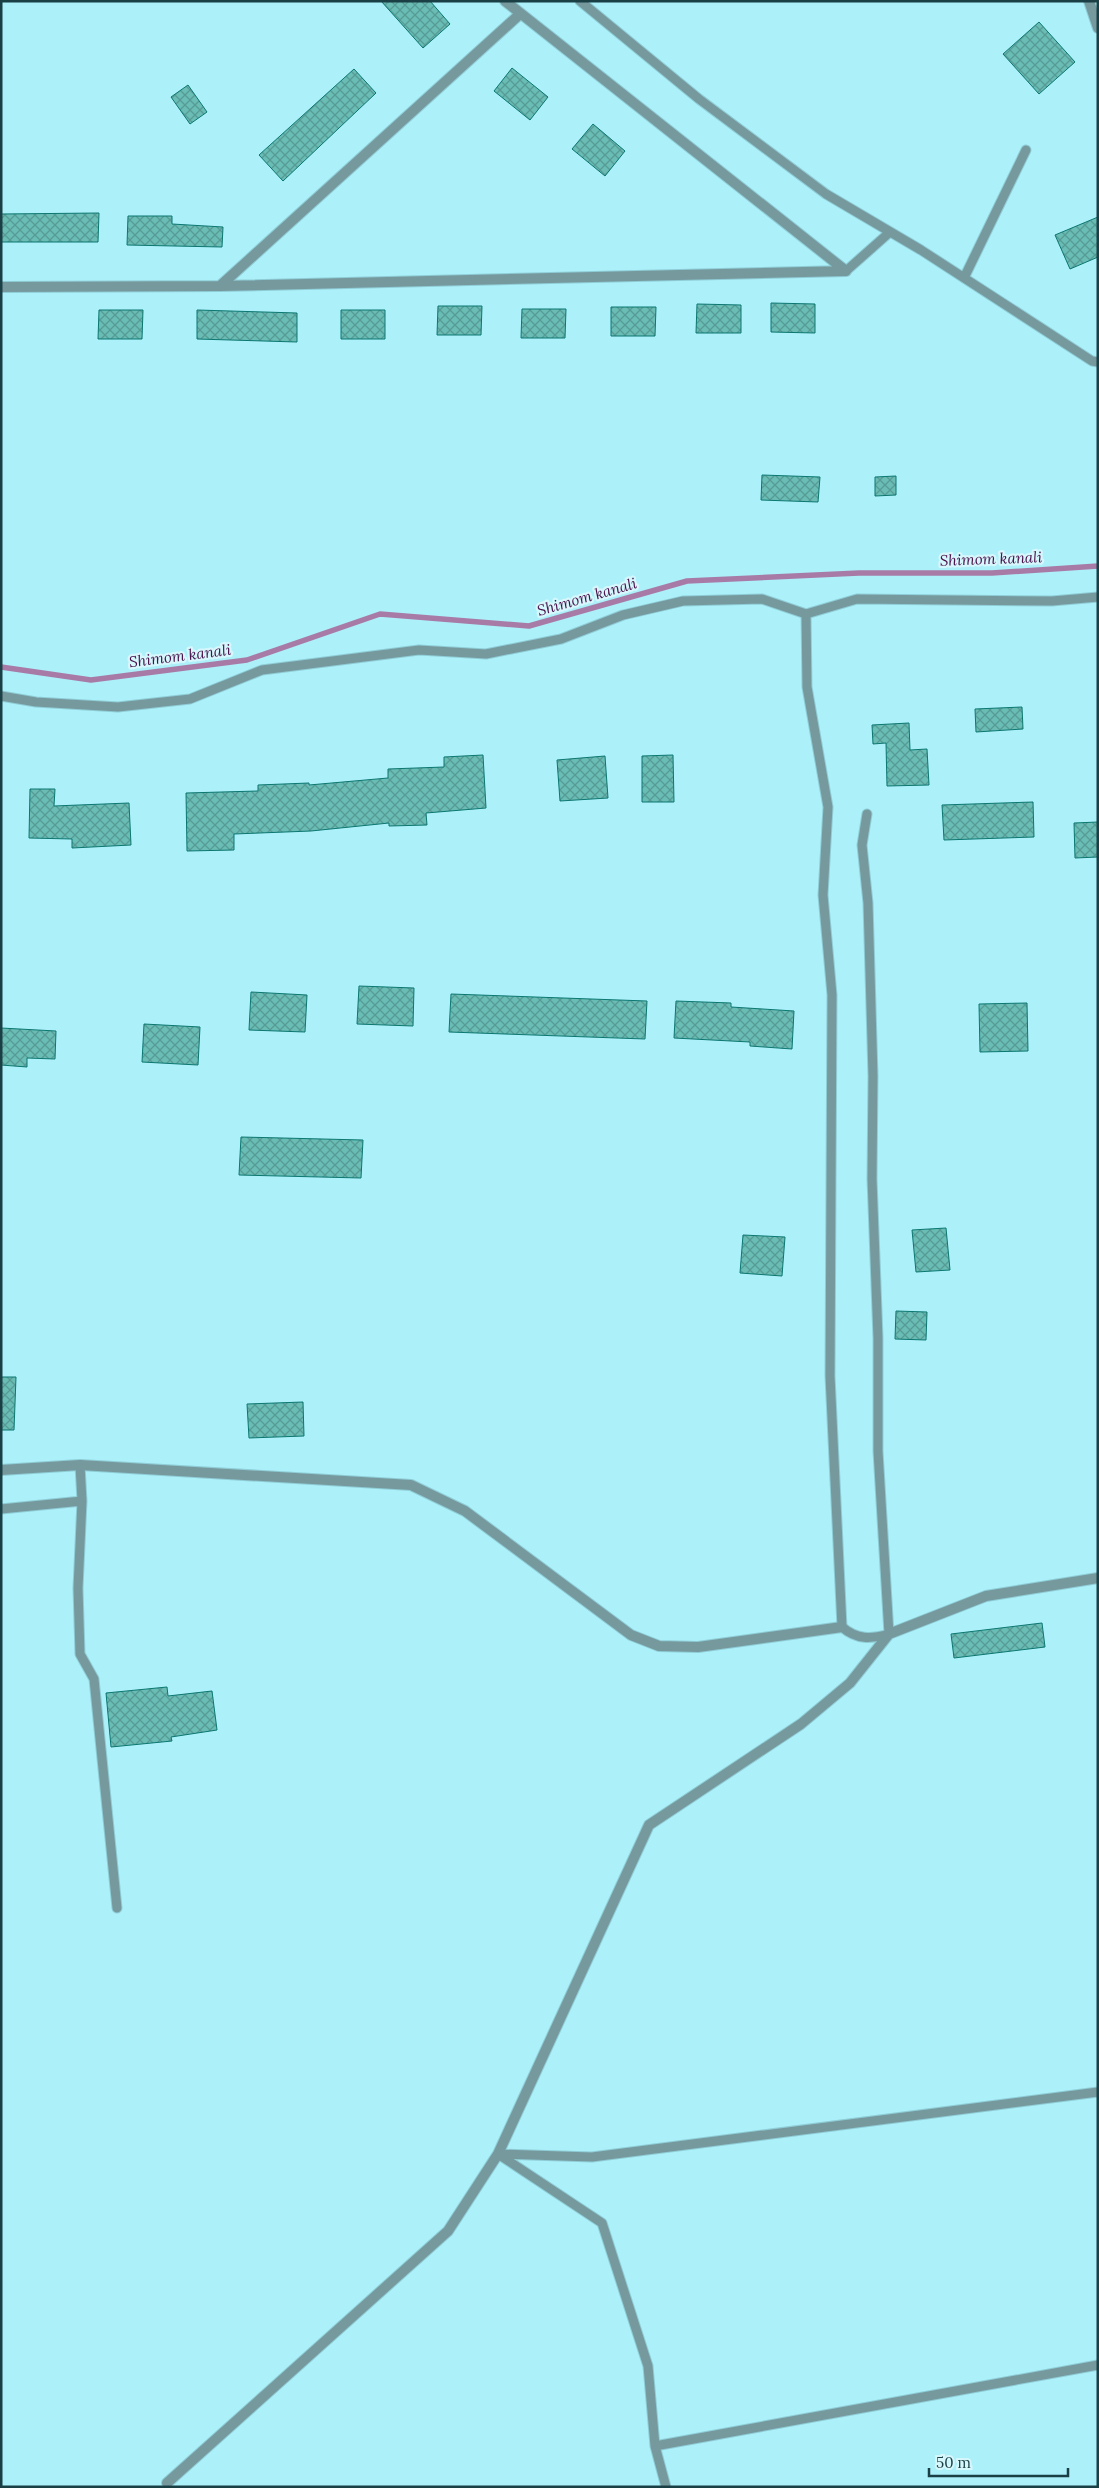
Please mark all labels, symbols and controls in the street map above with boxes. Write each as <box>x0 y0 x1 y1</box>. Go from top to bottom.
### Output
water label: Shimom kanali <box>939 547 1043 570</box>
water label: Shimom kanali <box>535 573 639 620</box>
water label: Shimom kanali <box>128 640 232 671</box>
scale bar <box>929 2446 1068 2478</box>
text: 50 m <box>936 2453 971 2472</box>

